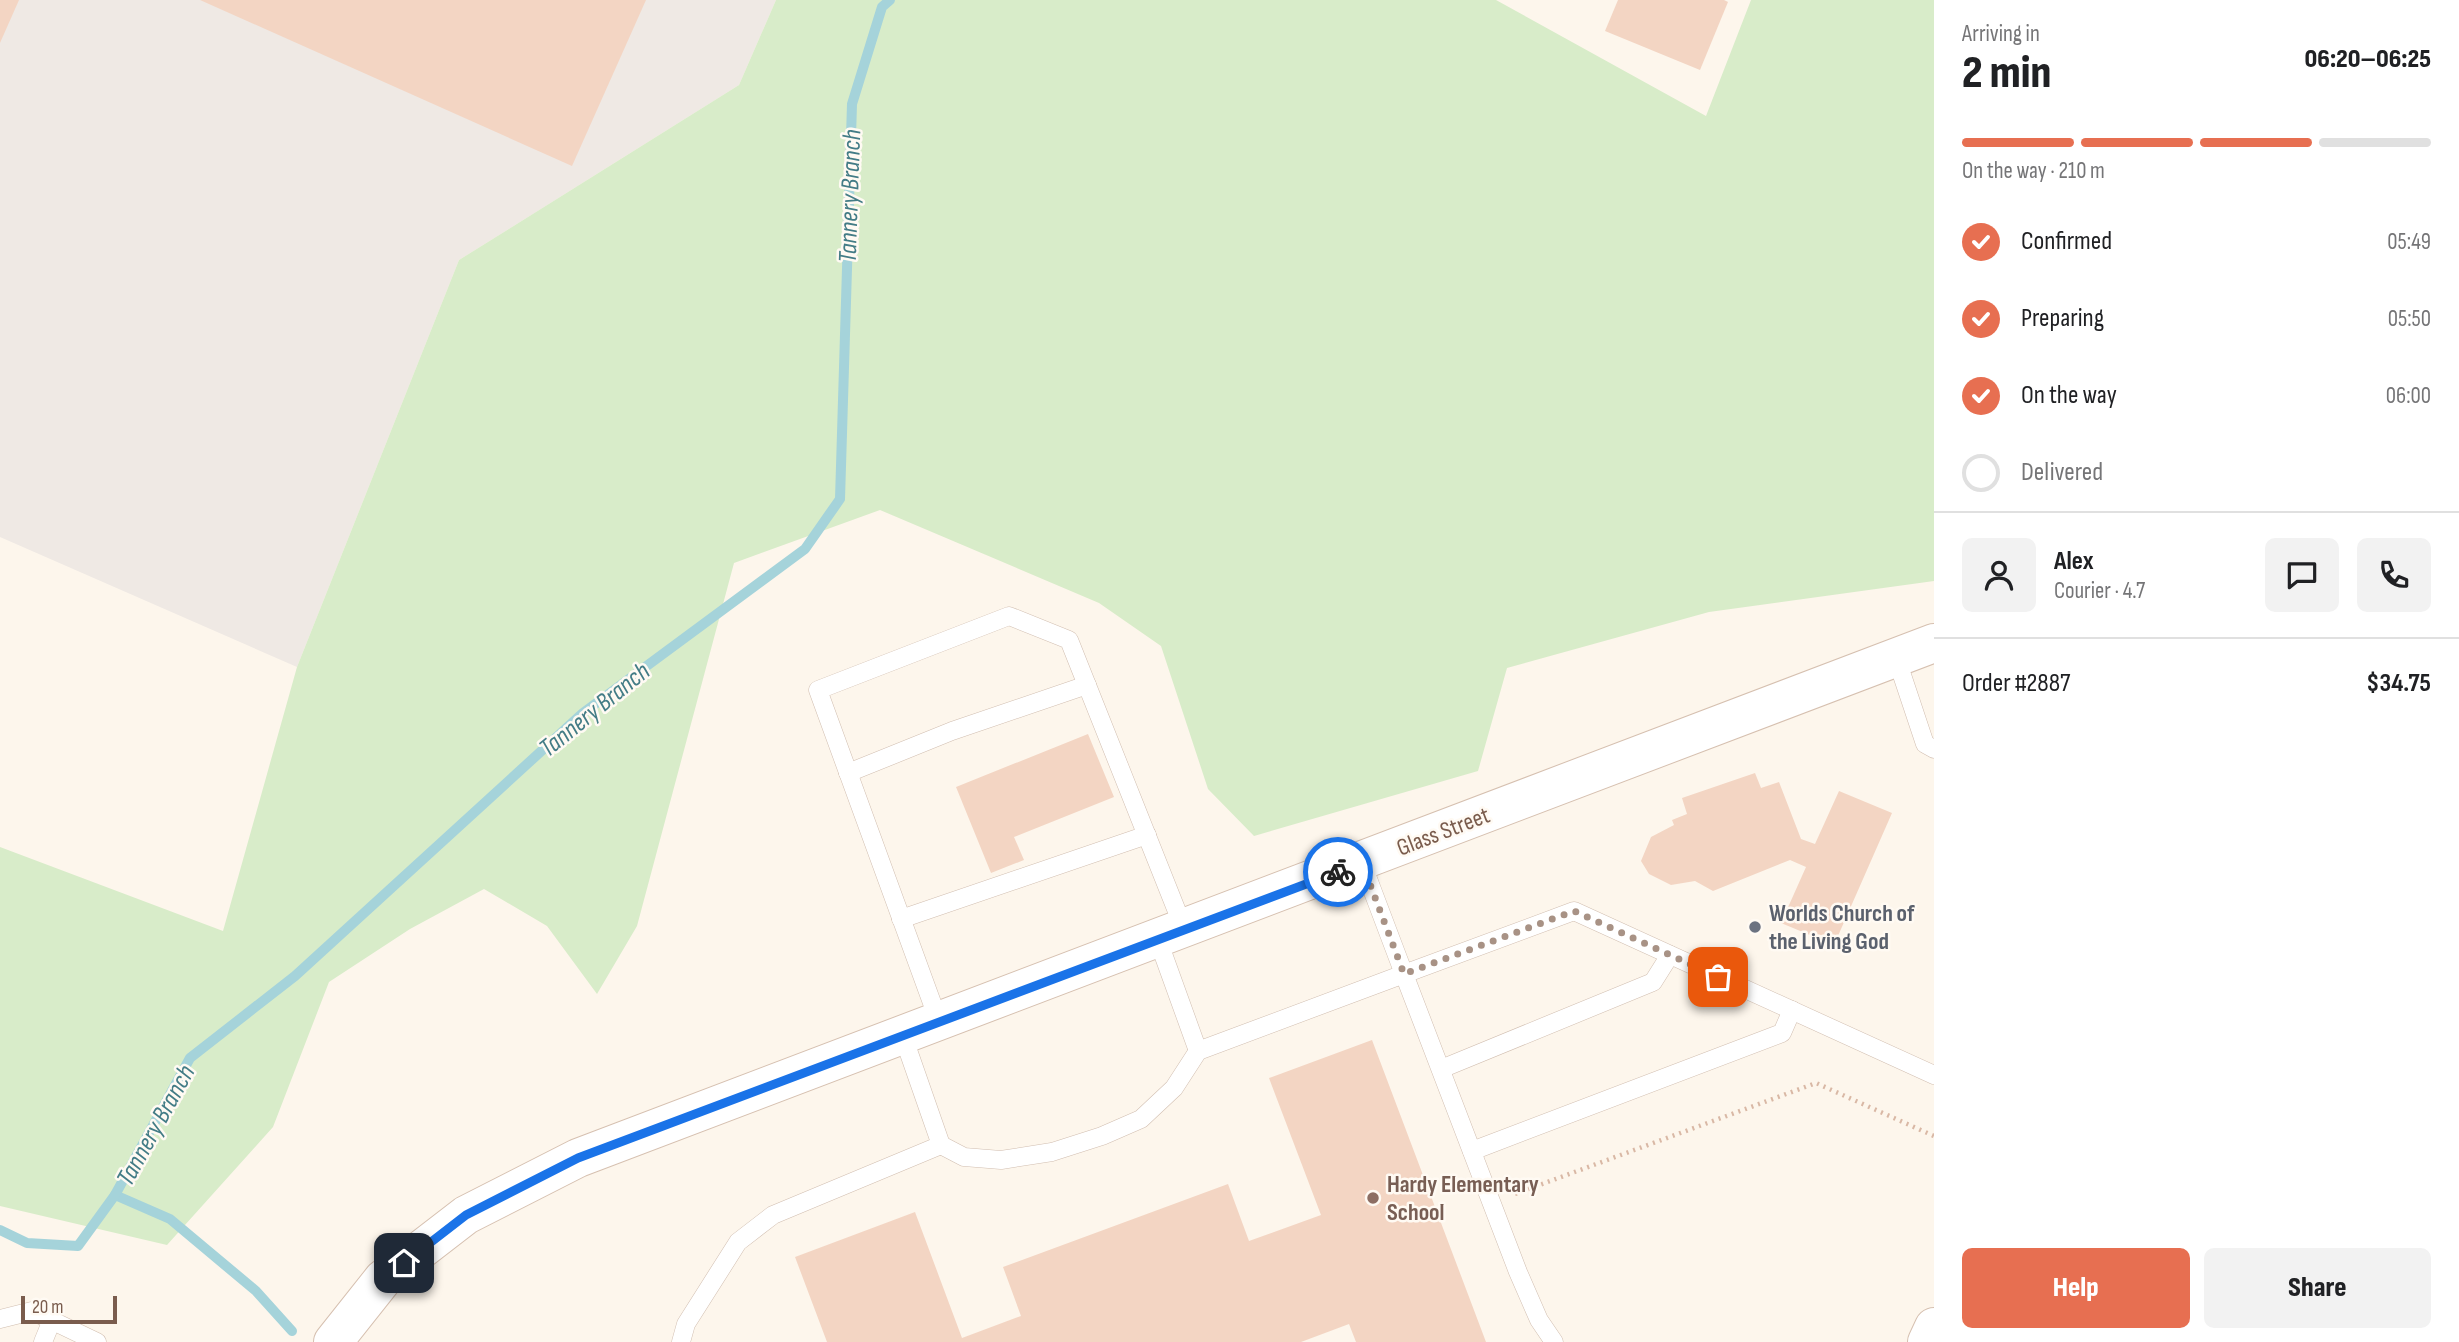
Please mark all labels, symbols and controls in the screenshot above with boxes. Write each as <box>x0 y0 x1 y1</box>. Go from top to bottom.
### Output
text: Arriving in <box>1962 20 2040 48</box>
text: 06:20–06:25 <box>2305 44 2431 75</box>
text: 2 min <box>1962 46 2051 101</box>
water label: Tannery Branch <box>833 129 868 263</box>
text: On the way · 210 m <box>1962 157 2105 185</box>
icon: check <box>1962 223 2000 261</box>
text: Confirmed <box>2021 226 2112 257</box>
text: 05:49 <box>2387 228 2431 256</box>
icon: check <box>1962 300 2000 338</box>
text: Preparing <box>2021 303 2104 334</box>
text: 05:50 <box>2388 305 2431 333</box>
icon: check <box>1962 377 2000 415</box>
text: On the way <box>2021 380 2117 411</box>
text: 06:00 <box>2386 382 2431 410</box>
text: Delivered <box>2021 457 2103 488</box>
button: person <box>1962 538 2036 612</box>
button: chat <box>2265 538 2339 612</box>
button: phone <box>2357 538 2431 612</box>
text: Alex <box>2054 546 2094 577</box>
text: Courier · 4.7 <box>2054 577 2145 605</box>
water label: Tannery Branch <box>533 656 657 764</box>
text: Order #2887 <box>1962 668 2070 699</box>
text: $34.75 <box>2366 668 2431 699</box>
street label: Glass Street <box>1393 801 1494 862</box>
courier <box>1303 837 1373 907</box>
icon: bike <box>1319 853 1357 891</box>
place label: Worlds Church of the Living God <box>1769 899 1915 956</box>
marker: Worlds Church of the Living God <box>1747 919 1763 935</box>
pin <box>1688 947 1748 1007</box>
icon: bag <box>1699 958 1737 996</box>
water label: Tannery Branch <box>110 1060 202 1192</box>
place label: Hardy Elementary School <box>1387 1170 1539 1227</box>
marker: Hardy Elementary School <box>1365 1190 1381 1206</box>
pin <box>374 1233 434 1293</box>
icon: home <box>385 1244 423 1282</box>
button: Help <box>1962 1248 2190 1328</box>
button: Share <box>2204 1248 2431 1328</box>
scale bar <box>21 1293 117 1325</box>
text: 20 m <box>32 1296 64 1319</box>

